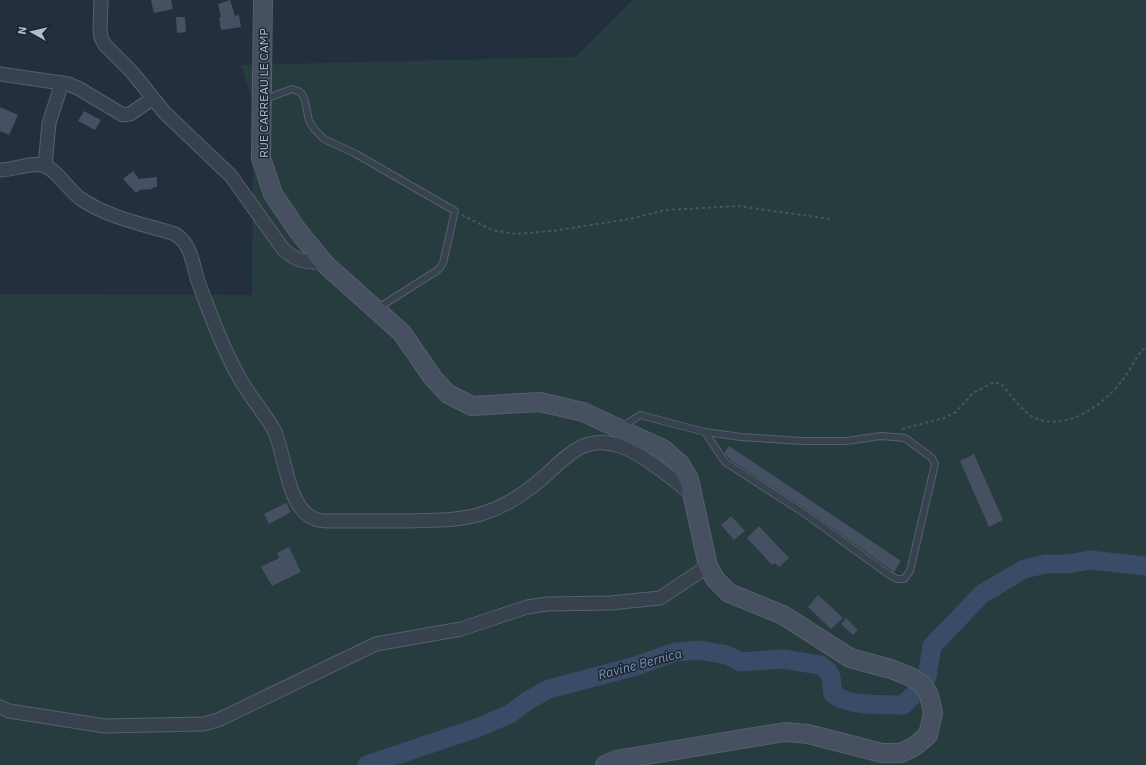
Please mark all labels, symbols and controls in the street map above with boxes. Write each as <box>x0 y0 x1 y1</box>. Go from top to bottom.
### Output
north arrow <box>12 12 52 52</box>
text: N <box>15 26 30 36</box>
street label: RUE CARREAU LE CAMP <box>256 28 271 158</box>
water label: Ravine Bernica <box>596 645 684 683</box>

